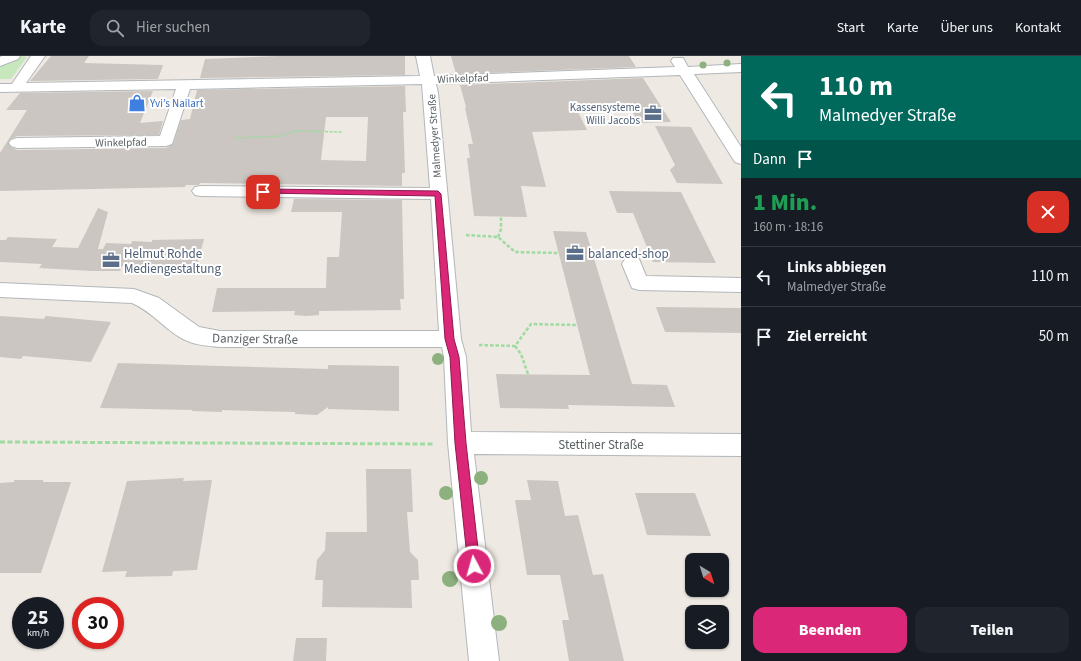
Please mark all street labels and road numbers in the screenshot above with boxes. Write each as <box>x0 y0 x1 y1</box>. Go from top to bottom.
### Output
street label: Winkelpfad <box>437 70 489 87</box>
street label: Malmedyer Straße <box>424 93 445 178</box>
street label: Winkelpfad <box>95 135 147 150</box>
street label: Danziger Straße <box>212 329 298 349</box>
street label: Stettiner Straße <box>558 436 644 454</box>

